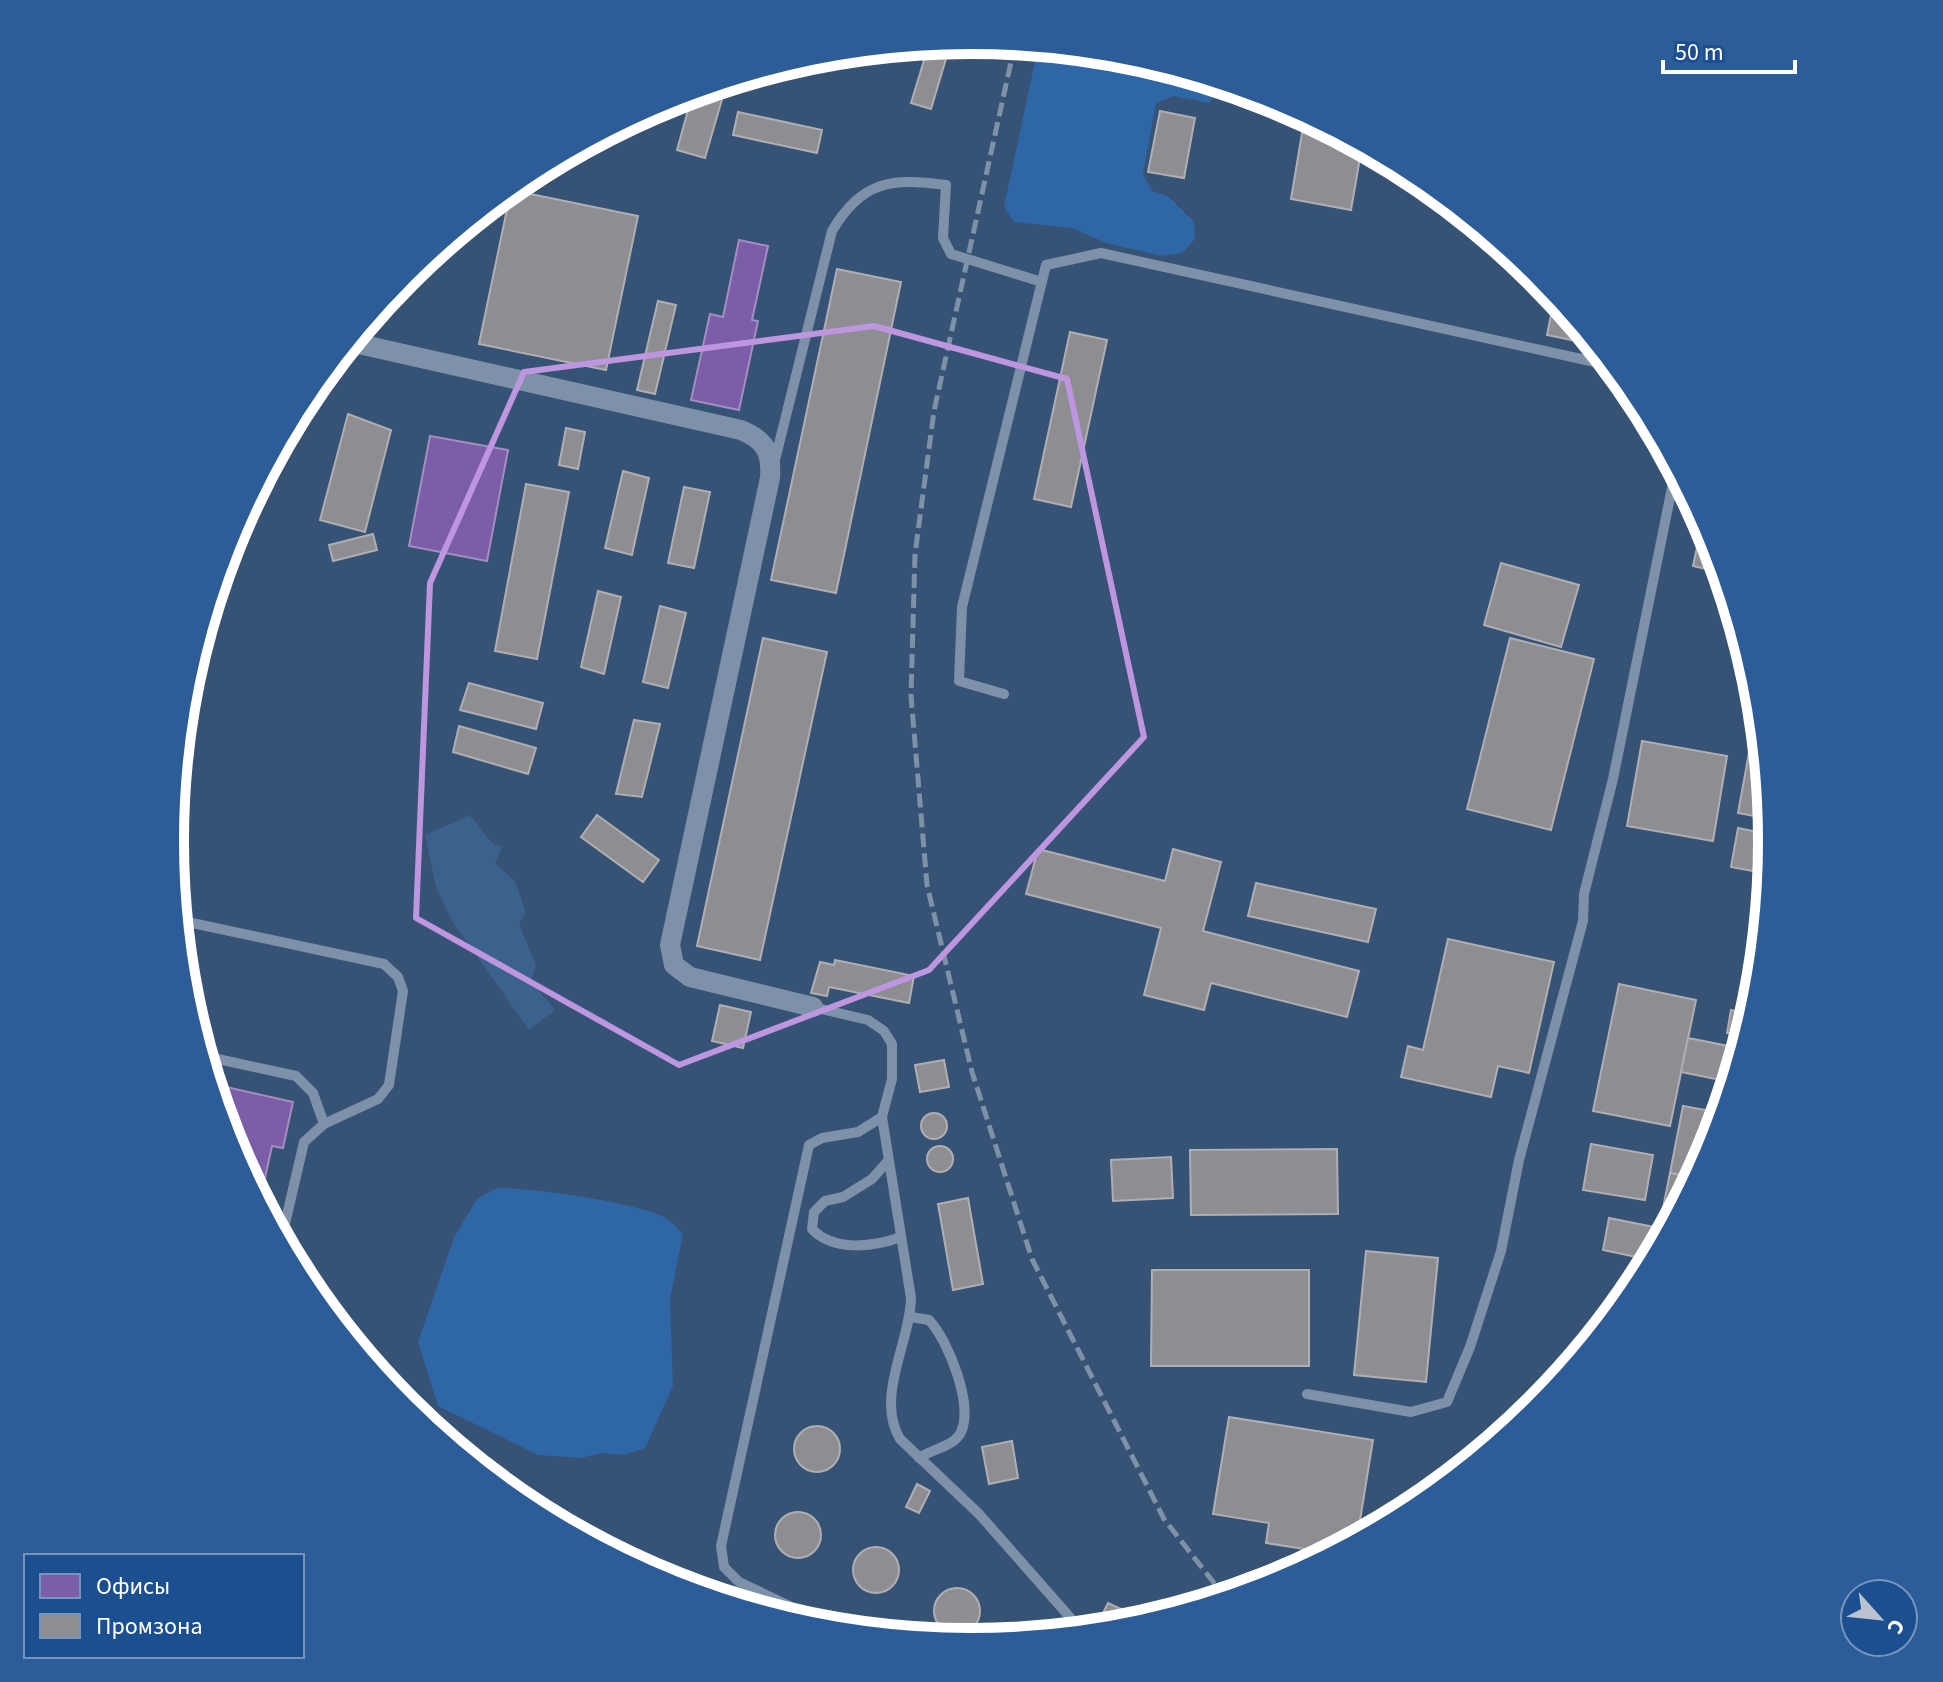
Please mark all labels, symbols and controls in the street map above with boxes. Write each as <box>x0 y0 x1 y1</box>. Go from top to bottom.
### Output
scale bar <box>1663 24 1795 74</box>
text: 50 m <box>1675 35 1724 70</box>
legend <box>24 1554 304 1658</box>
text: Офисы <box>96 1569 170 1604</box>
north arrow <box>1839 1578 1919 1658</box>
text: Промзона <box>96 1609 203 1644</box>
text: С <box>1879 1614 1913 1640</box>

